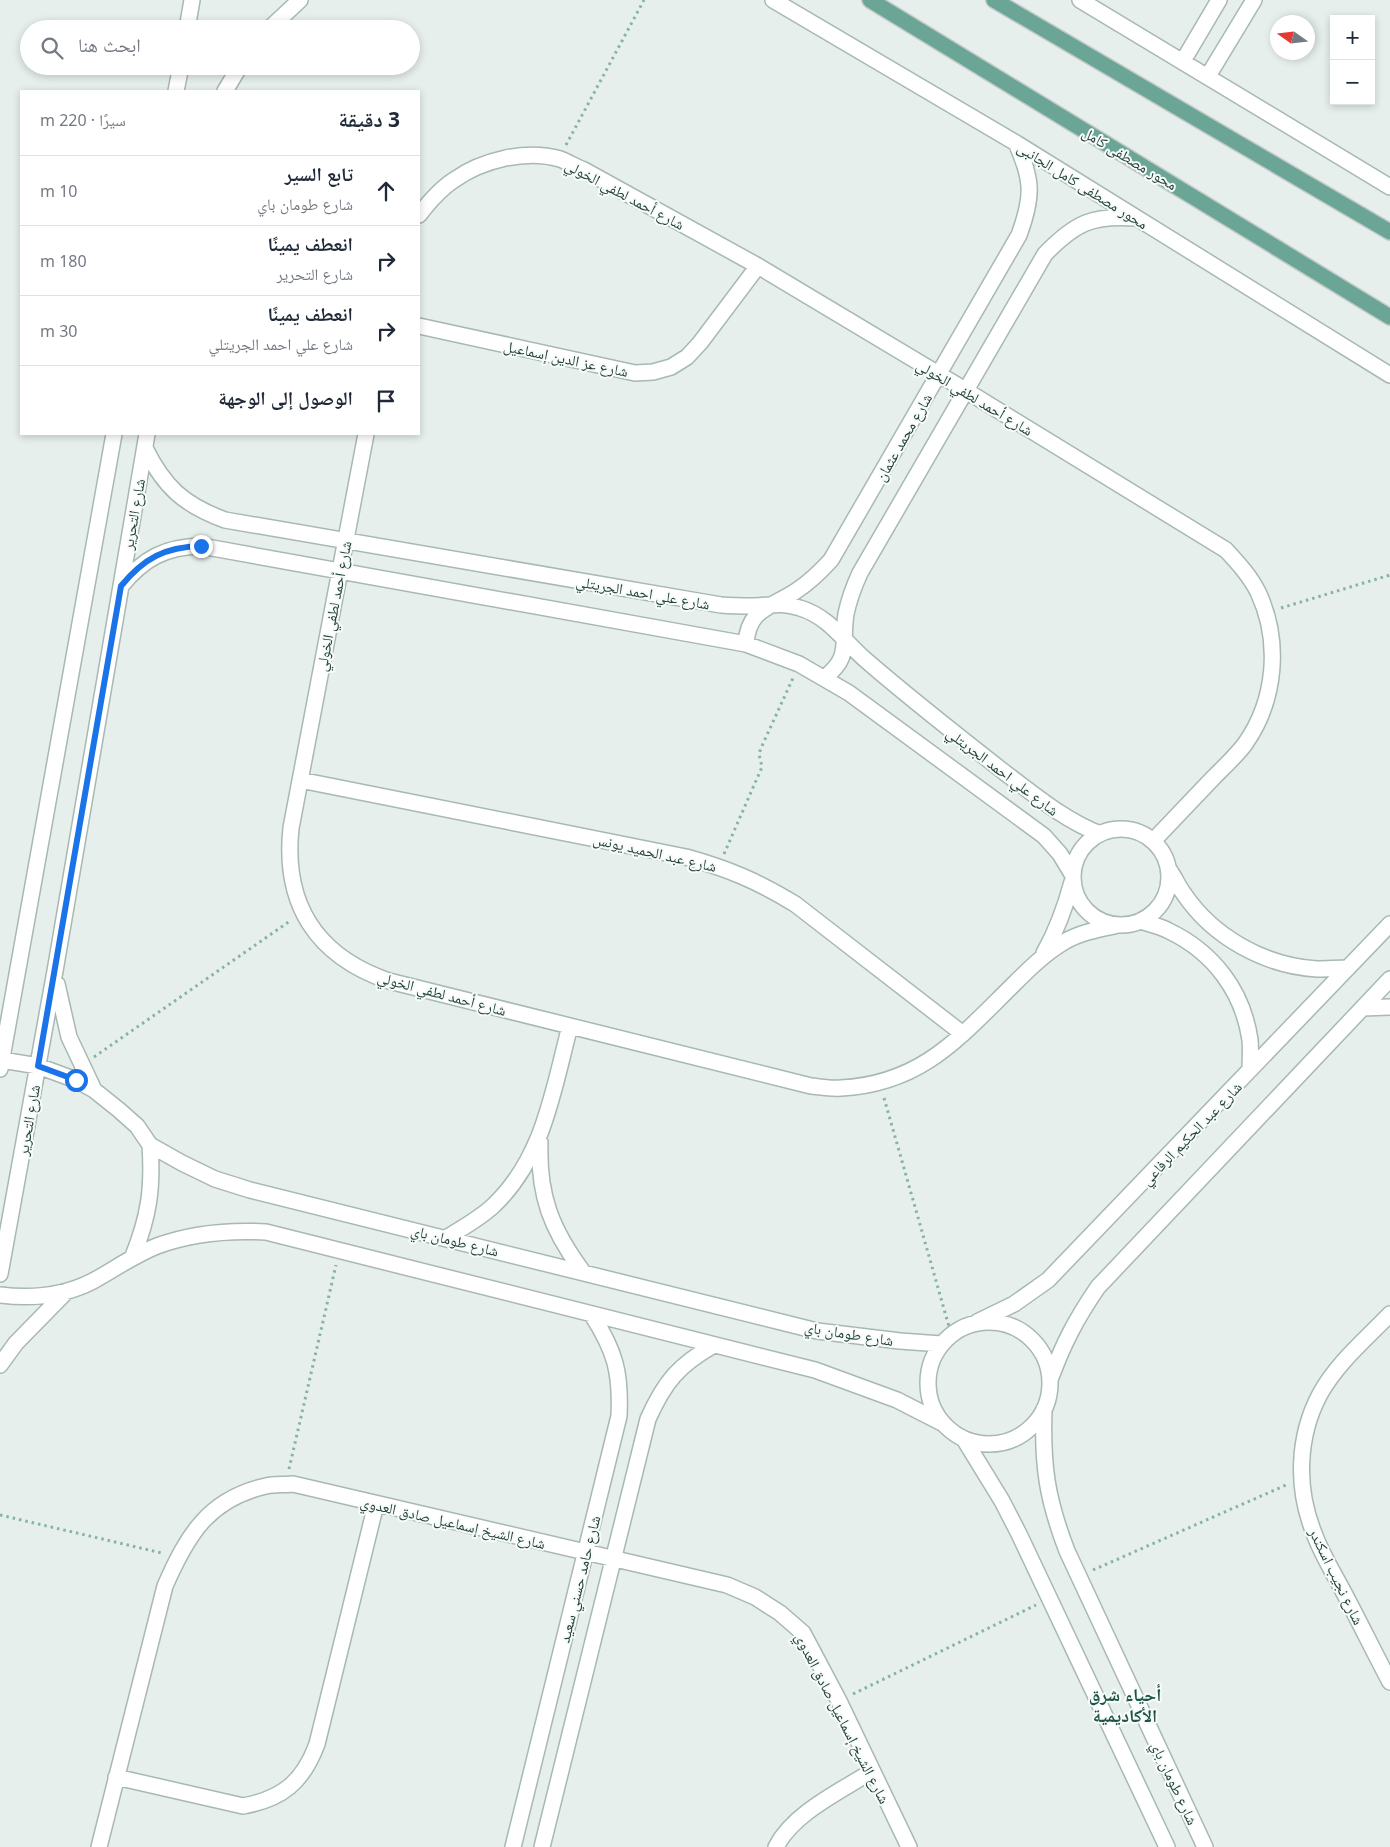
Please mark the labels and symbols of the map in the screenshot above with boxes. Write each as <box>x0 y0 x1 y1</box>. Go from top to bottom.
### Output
north arrow <box>1270 15 1315 60</box>
street label: محور مصطفى كامل <box>1078 122 1181 195</box>
street label: محور مصطفى كامل الجانبى <box>1013 137 1152 234</box>
street label: شارع أحمد لطفي الخولي <box>560 154 688 236</box>
street label: شارع عز الدين إسماعيل <box>502 335 630 382</box>
street label: شارع أحمد لطفي الخولي <box>912 354 1037 442</box>
street label: شارع محمد عثمان <box>870 389 937 485</box>
street label: شارع التحرير <box>117 477 150 552</box>
route end <box>190 535 213 558</box>
street label: شارع أحمد لطفي الخولي <box>311 539 358 674</box>
street label: شارع علي احمد الجريتلي <box>574 570 712 616</box>
street label: شارع علي احمد الجريتلي <box>941 722 1063 822</box>
street label: شارع عبد الحميد يونس <box>591 828 719 877</box>
street label: شارع أحمد لطفي الخولي <box>375 966 509 1023</box>
route start <box>65 1069 88 1092</box>
street label: شارع عبد الحكيم الرفاعي <box>1136 1077 1248 1191</box>
street label: شارع التحرير <box>12 1083 45 1158</box>
street label: شارع طومان باي <box>408 1219 501 1263</box>
street label: شارع طومان باي <box>803 1316 895 1353</box>
street label: شارع الشيخ إسماعيل صادق العدوي <box>358 1491 548 1556</box>
street label: شارع حامد حسني سعيد <box>554 1513 607 1645</box>
street label: شارع نجيب اسكندر <box>1304 1523 1369 1628</box>
street label: شارع الشيخ إسماعيل صادق العدوي <box>789 1629 895 1808</box>
district label: أحياء شرق الأكاديمية <box>1089 1682 1161 1727</box>
street label: شارع طومان باي <box>1144 1738 1203 1829</box>

